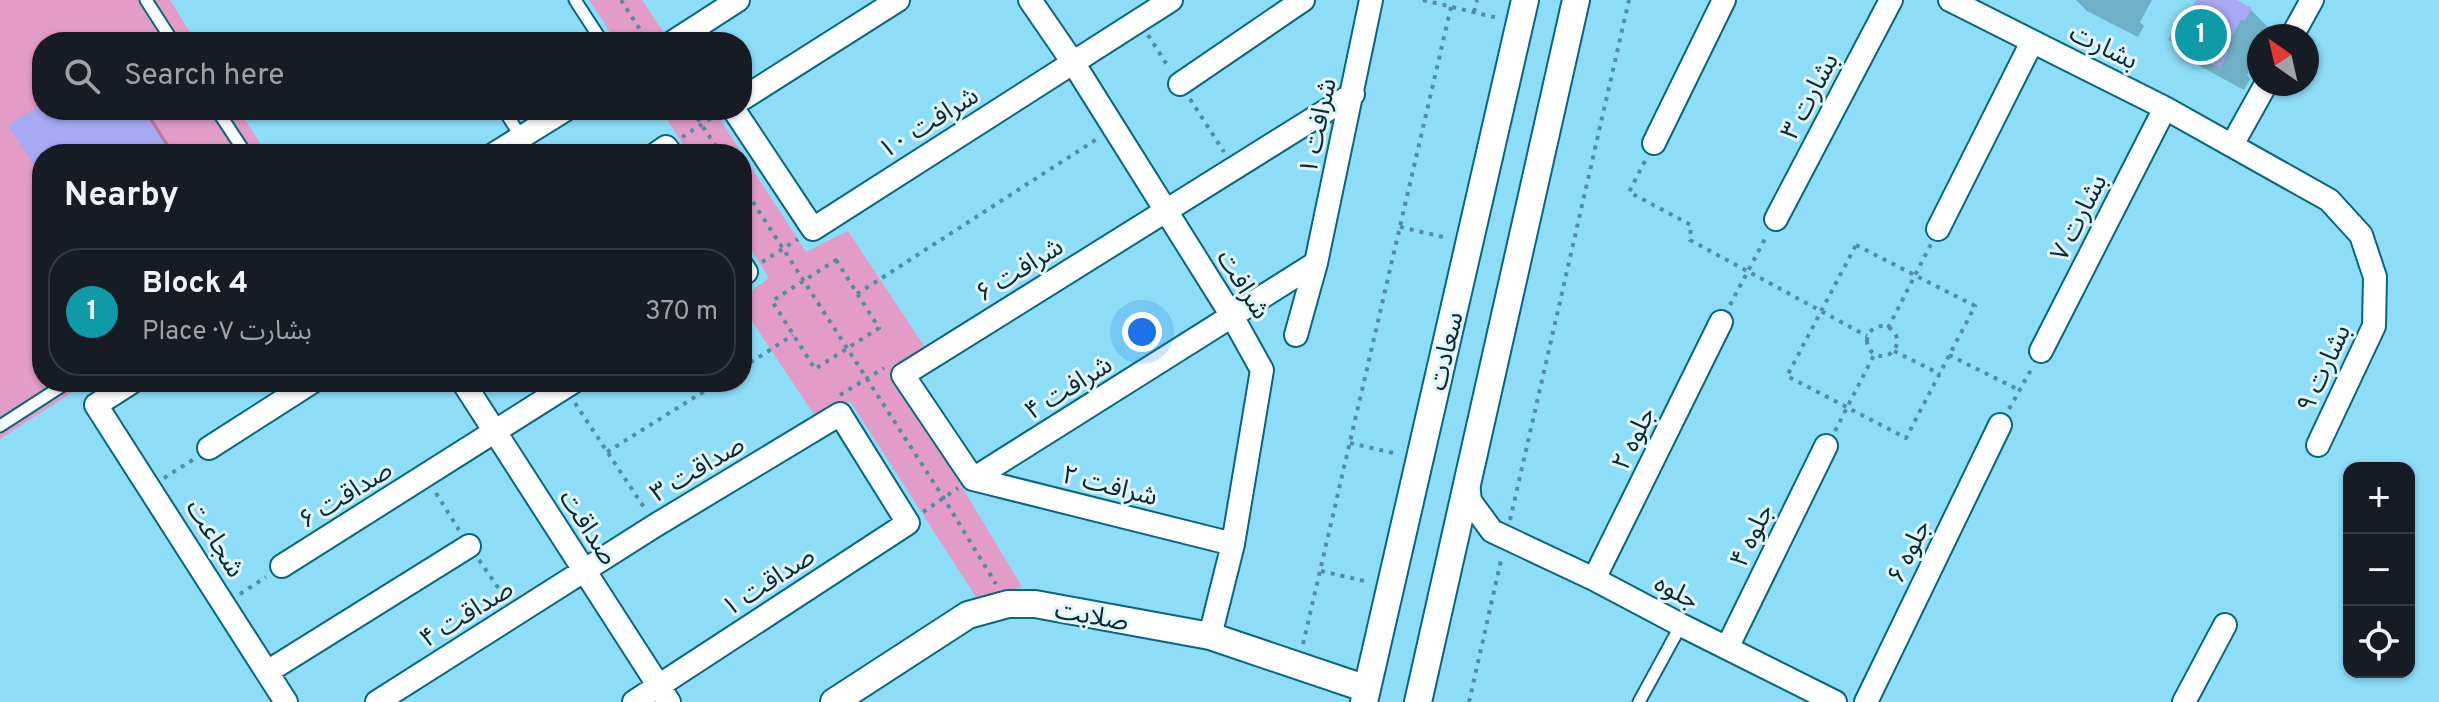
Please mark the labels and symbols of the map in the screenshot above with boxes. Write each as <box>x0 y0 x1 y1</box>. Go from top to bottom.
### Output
pin: 1 <box>2175 5 2227 65</box>
street label: بشارت <box>2063 18 2143 79</box>
north arrow <box>2247 24 2319 96</box>
street label: بشارت ۳ <box>1775 48 1848 146</box>
street label: شرافت ۱ <box>1293 76 1346 178</box>
street label: شرافت ۱۰ <box>873 80 986 168</box>
street label: بشارت ۷ <box>2044 169 2116 267</box>
street label: شرافت ۶ <box>970 231 1070 311</box>
street label: شرافت <box>1208 244 1276 326</box>
street label: سعادت <box>1422 309 1472 394</box>
your location <box>1122 312 1162 352</box>
street label: بشارت ۹ <box>2291 320 2360 418</box>
street label: شرافت ۴ <box>1019 349 1119 429</box>
street label: جلوه ۲ <box>1606 402 1665 476</box>
street label: صداقت ۳ <box>645 429 752 511</box>
street label: صداقت ۶ <box>293 454 399 538</box>
street label: شرافت ۲ <box>1058 460 1161 515</box>
street label: صداقت <box>550 484 623 572</box>
street label: شجاعت <box>177 494 251 585</box>
street label: جلوه ۴ <box>1724 499 1783 573</box>
street label: جلوه ۶ <box>1881 515 1940 589</box>
street label: صداقت ۱ <box>717 541 822 625</box>
street label: جلوه <box>1648 568 1704 619</box>
street label: صداقت ۴ <box>414 573 520 657</box>
street label: صلابت <box>1052 595 1131 640</box>

